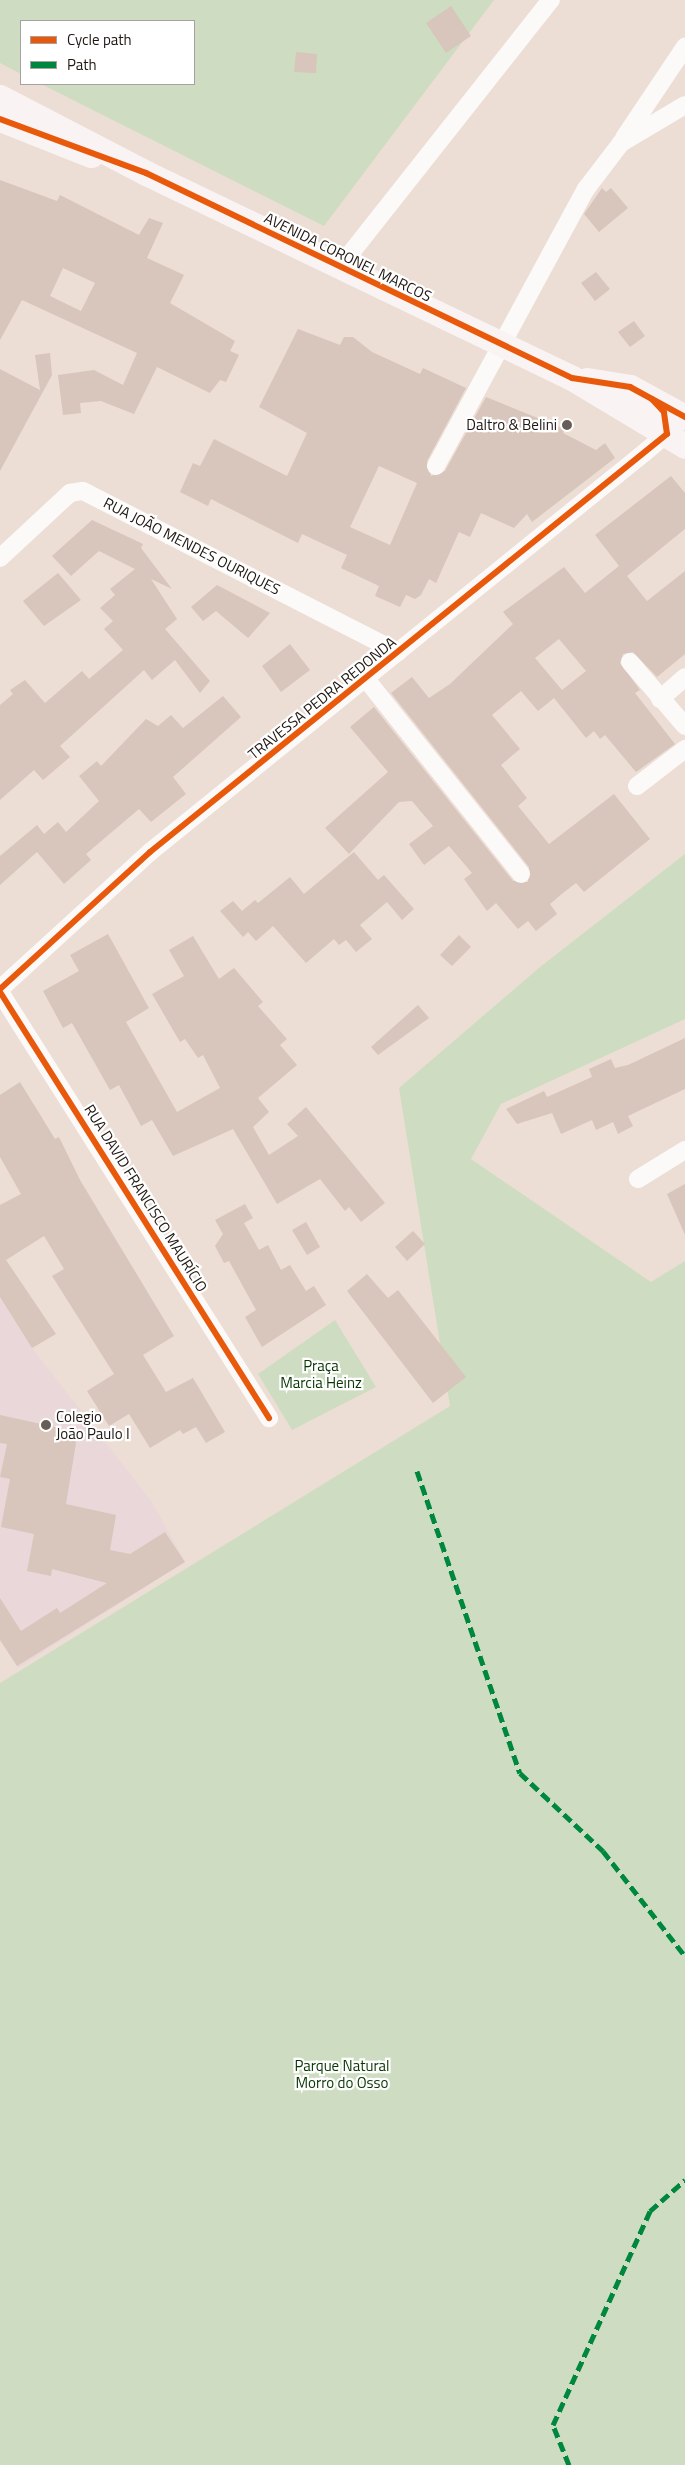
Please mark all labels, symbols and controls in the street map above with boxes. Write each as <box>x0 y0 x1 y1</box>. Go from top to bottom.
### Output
legend <box>20 20 195 85</box>
text: Cycle path <box>67 28 132 51</box>
text: Path <box>67 53 97 76</box>
street label: AVENIDA CORONEL MARCOS <box>261 209 435 305</box>
place label: Daltro & Belini <box>466 416 557 434</box>
marker: Daltro & Belini <box>561 419 573 431</box>
street label: RUA JOÃO MENDES OURIQUES <box>101 494 283 598</box>
street label: TRAVESSA PEDRA REDONDA <box>245 633 399 763</box>
street label: RUA DAVID FRANCISCO MAURÍCIO <box>81 1101 211 1295</box>
park label: Praça Marcia Heinz <box>280 1356 362 1391</box>
place label: Colegio João Paulo I <box>56 1407 130 1442</box>
marker: Colegio João Paulo I <box>40 1419 52 1431</box>
park label: Parque Natural Morro do Osso <box>294 2056 390 2091</box>

